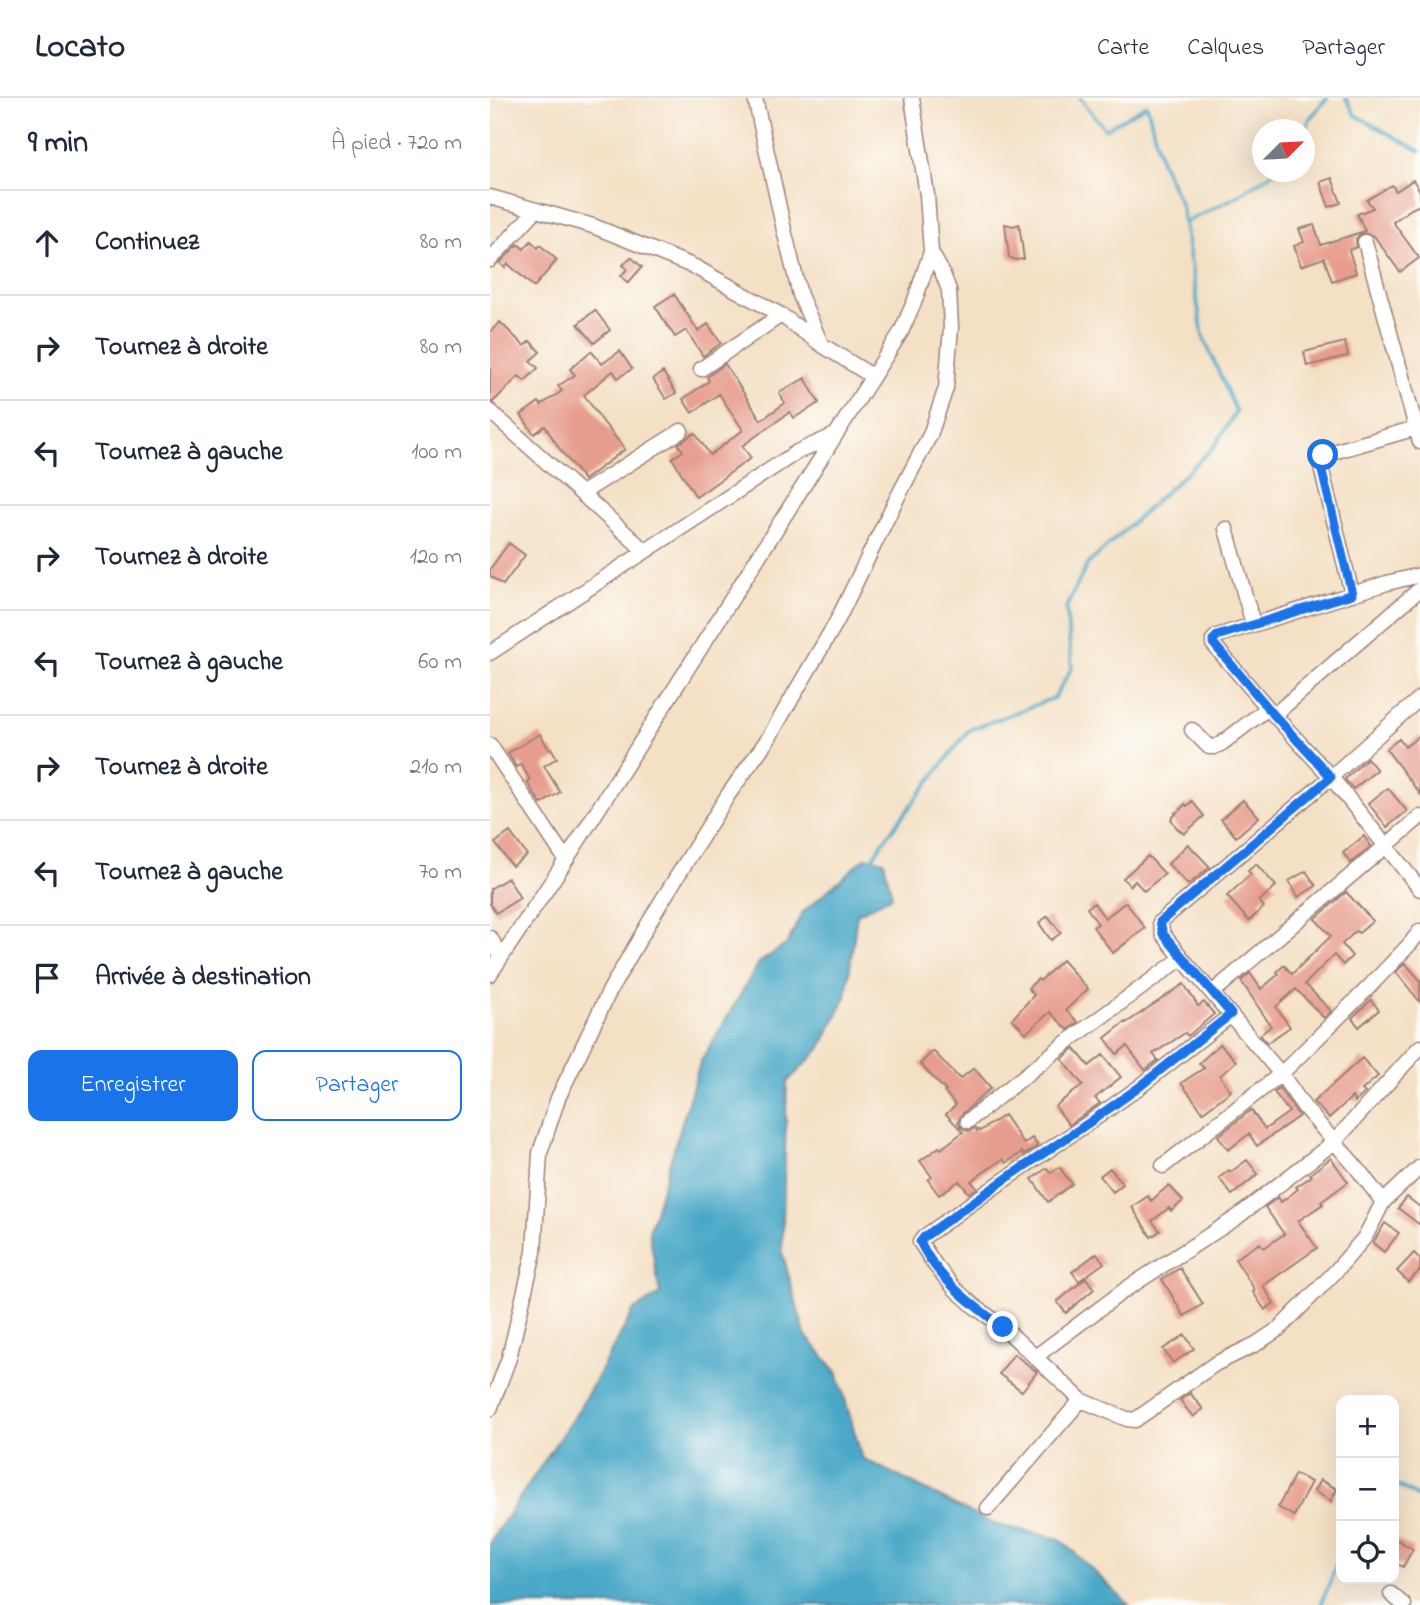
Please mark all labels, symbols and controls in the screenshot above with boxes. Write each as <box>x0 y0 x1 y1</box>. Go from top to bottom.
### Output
text: Locato <box>35 24 125 72</box>
text: Carte <box>1097 31 1149 66</box>
text: Calques <box>1187 31 1264 66</box>
text: Partager <box>1302 31 1385 66</box>
north arrow <box>1252 119 1315 182</box>
text: 9 min <box>28 122 88 166</box>
text: À pied · 720 m <box>331 127 462 160</box>
icon: ahead <box>28 224 66 262</box>
text: Continuez <box>95 224 199 262</box>
text: 80 m <box>420 226 462 259</box>
icon: right <box>28 329 66 367</box>
text: Tournez à droite <box>95 329 268 367</box>
text: 80 m <box>420 331 462 364</box>
icon: left <box>28 434 66 472</box>
text: Tournez à gauche <box>95 434 283 472</box>
text: 100 m <box>411 436 462 469</box>
route start <box>1307 439 1338 470</box>
icon: right <box>28 539 66 577</box>
text: Tournez à droite <box>95 539 268 577</box>
text: 120 m <box>410 541 462 574</box>
icon: left <box>28 644 66 682</box>
text: Tournez à gauche <box>95 644 283 682</box>
text: 60 m <box>418 646 462 679</box>
icon: right <box>28 749 66 787</box>
text: Tournez à droite <box>95 749 268 787</box>
text: 210 m <box>410 751 462 784</box>
icon: left <box>28 854 66 892</box>
text: Tournez à gauche <box>95 854 283 892</box>
text: 70 m <box>419 856 462 889</box>
icon: arrive <box>28 959 66 997</box>
text: Arrivée à destination <box>95 959 311 997</box>
button: Enregistrer <box>28 1050 238 1121</box>
button: Partager <box>252 1050 462 1121</box>
route end <box>987 1311 1018 1342</box>
map controls <box>1336 1395 1399 1584</box>
button: + <box>1336 1395 1399 1458</box>
button: − <box>1336 1458 1399 1521</box>
button: locate <box>1336 1521 1399 1584</box>

